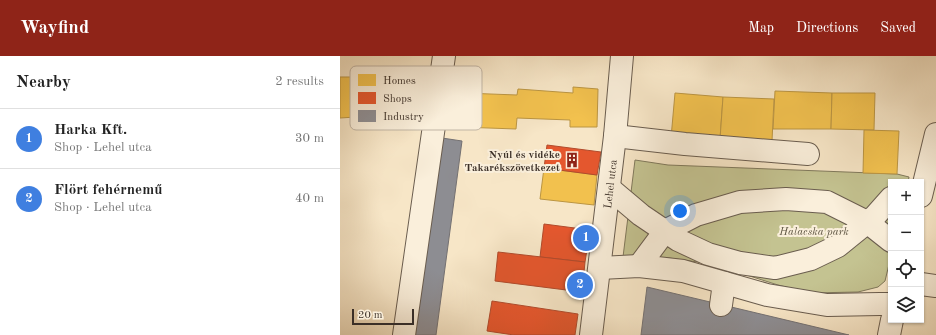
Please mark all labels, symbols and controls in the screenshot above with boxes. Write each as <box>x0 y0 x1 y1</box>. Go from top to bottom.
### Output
text: Wayfind <box>20 19 89 38</box>
text: Map <box>748 21 774 35</box>
text: Directions <box>796 21 858 35</box>
text: Saved <box>880 21 916 35</box>
legend <box>350 66 482 130</box>
text: Nearby <box>16 74 71 91</box>
text: 2 results <box>275 75 324 88</box>
text: Homes <box>383 76 416 87</box>
text: Shops <box>383 94 412 105</box>
text: Industry <box>383 112 424 123</box>
text: Harka Kft. <box>54 123 127 138</box>
text: 1 <box>25 132 33 145</box>
text: 30 m <box>295 132 324 145</box>
text: Shop · Lehel utca <box>54 141 152 154</box>
place label: Nyúl és vidéke Takarékszövetkezet <box>465 150 560 174</box>
building icon: Nyúl és vidéke Takarékszövetkezet <box>563 151 581 169</box>
street label: Lehel utca <box>603 158 620 209</box>
map controls <box>888 179 924 323</box>
button: + <box>888 179 924 215</box>
text: Flört fehérnemű <box>54 183 162 198</box>
text: 2 <box>25 192 33 205</box>
text: 40 m <box>295 192 324 205</box>
text: Shop · Lehel utca <box>54 201 152 214</box>
your location <box>670 201 690 221</box>
button: − <box>888 215 924 251</box>
pin: 1 <box>573 223 599 253</box>
park label: Halacska park <box>778 227 849 238</box>
button: locate <box>888 251 924 287</box>
pin: 2 <box>567 270 593 300</box>
button: layers <box>888 287 924 323</box>
scale bar <box>352 307 414 326</box>
text: 20 m <box>358 310 383 321</box>

